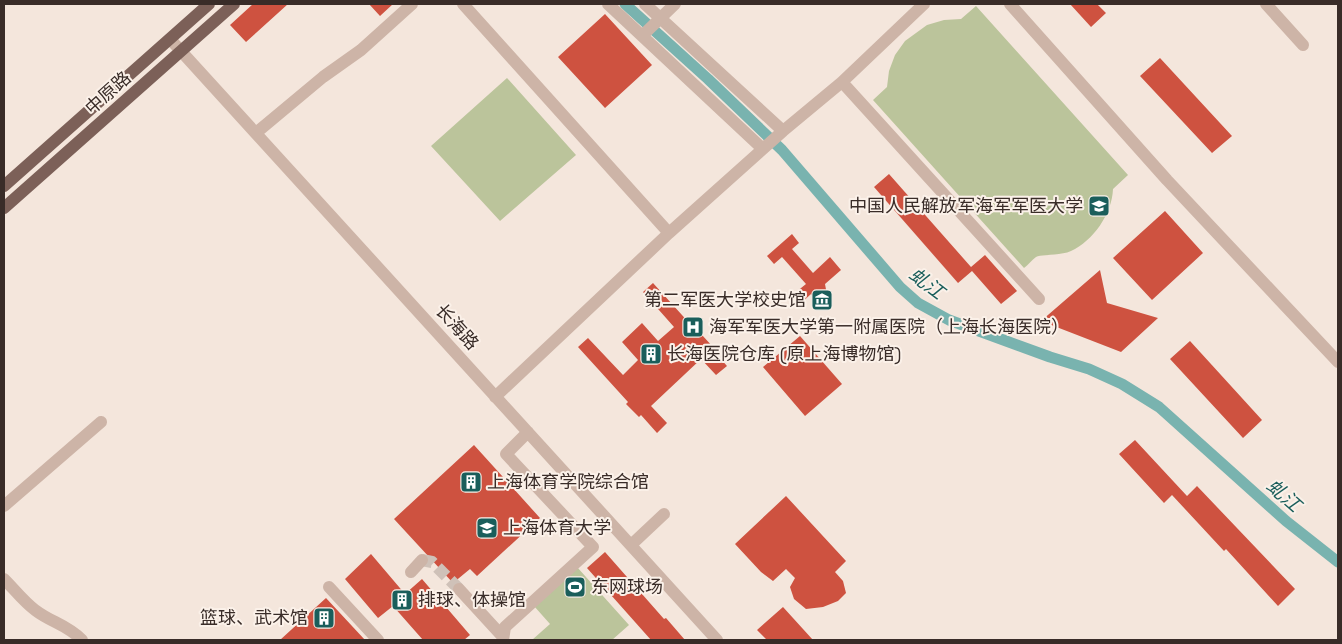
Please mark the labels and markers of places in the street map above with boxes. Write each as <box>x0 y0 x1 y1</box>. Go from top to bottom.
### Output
place label: 中国人民解放军海军军医大学 <box>849 194 1083 217</box>
school or university icon: 中国人民解放军海军军医大学 <box>1087 194 1111 218</box>
place label: 第二军医大学校史馆 <box>644 288 806 311</box>
museum icon: 第二军医大学校史馆 <box>810 288 834 312</box>
hospital icon: 海军军医大学第一附属医院（上海长海医院） <box>681 315 705 339</box>
place label: 海军军医大学第一附属医院（上海长海医院） <box>709 315 1069 338</box>
building icon: 长海医院仓库 (原上海博物馆) <box>639 342 663 366</box>
place label: 长海医院仓库 (原上海博物馆) <box>667 342 901 365</box>
building icon: 上海体育学院综合馆 <box>459 470 483 494</box>
place label: 上海体育学院综合馆 <box>487 470 649 493</box>
school or university icon: 上海体育大学 <box>475 516 499 540</box>
place label: 上海体育大学 <box>503 516 611 539</box>
sports icon: 东网球场 <box>563 575 587 599</box>
place label: 东网球场 <box>591 575 663 598</box>
building icon: 排球、体操馆 <box>390 588 414 612</box>
place label: 排球、体操馆 <box>418 588 526 611</box>
place label: 篮球、武术馆 <box>200 606 308 629</box>
building icon: 篮球、武术馆 <box>312 606 336 630</box>

